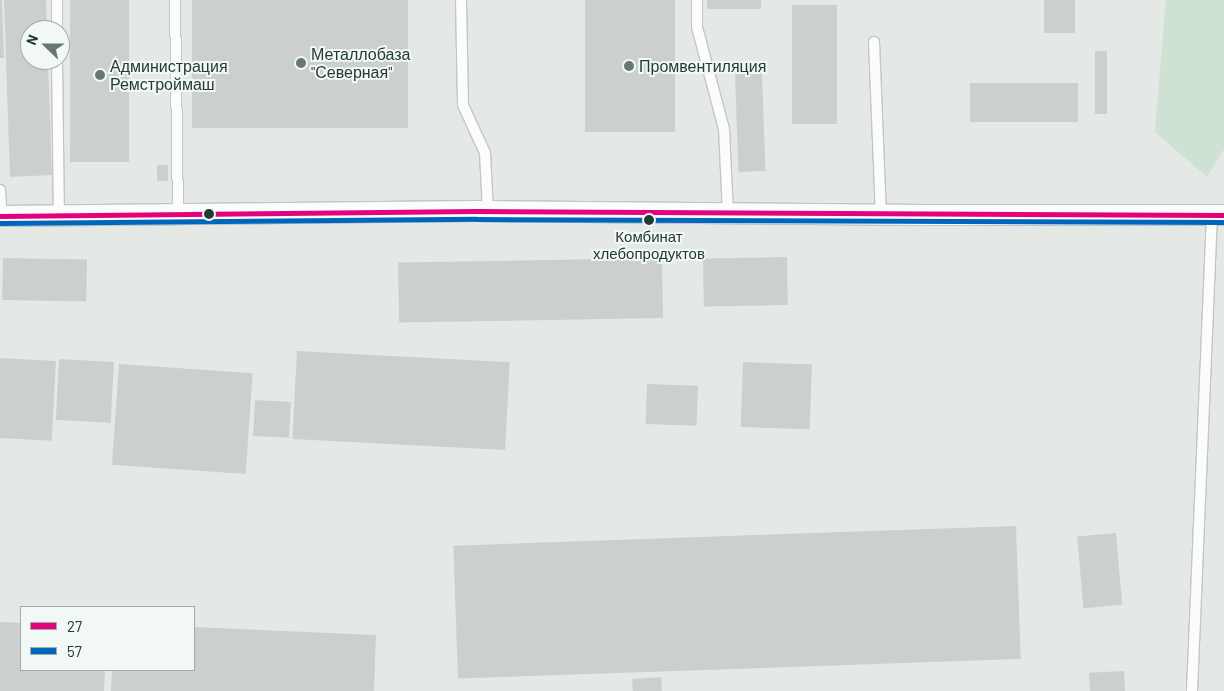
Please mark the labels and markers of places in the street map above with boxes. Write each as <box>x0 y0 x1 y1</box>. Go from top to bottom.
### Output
place label: Металлобаза "Северная" <box>311 44 410 82</box>
place label: Администрация Ремстроймаш <box>110 56 228 94</box>
place label: Промвентиляция <box>639 56 766 76</box>
marker: Металлобаза "Северная" <box>295 57 307 69</box>
marker: Промвентиляция <box>623 60 635 72</box>
marker: Администрация Ремстроймаш <box>94 69 106 81</box>
unlabelled marker <box>204 209 214 219</box>
marker: Комбинат хлебопродуктов <box>644 215 654 225</box>
place label: Комбинат хлебопродуктов <box>593 227 705 262</box>

